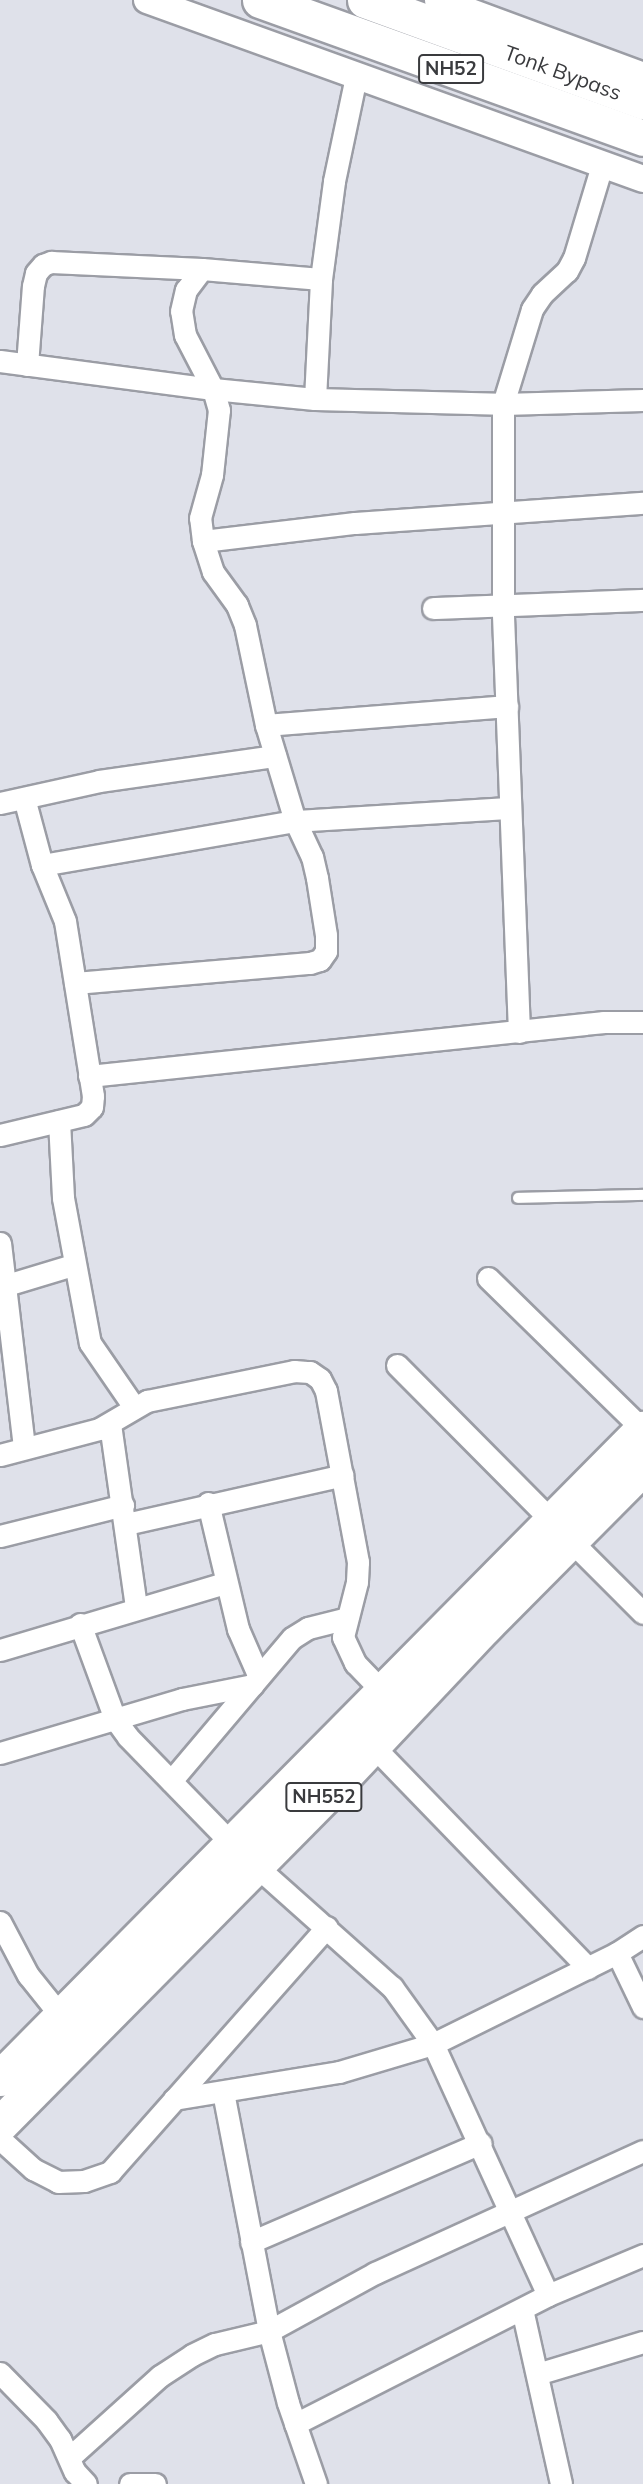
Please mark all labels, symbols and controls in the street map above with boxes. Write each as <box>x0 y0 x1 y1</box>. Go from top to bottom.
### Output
street label: Tonk Bypass <box>501 39 625 105</box>
road number: NH52 <box>418 54 484 85</box>
road number: NH552 <box>284 1782 364 1812</box>

